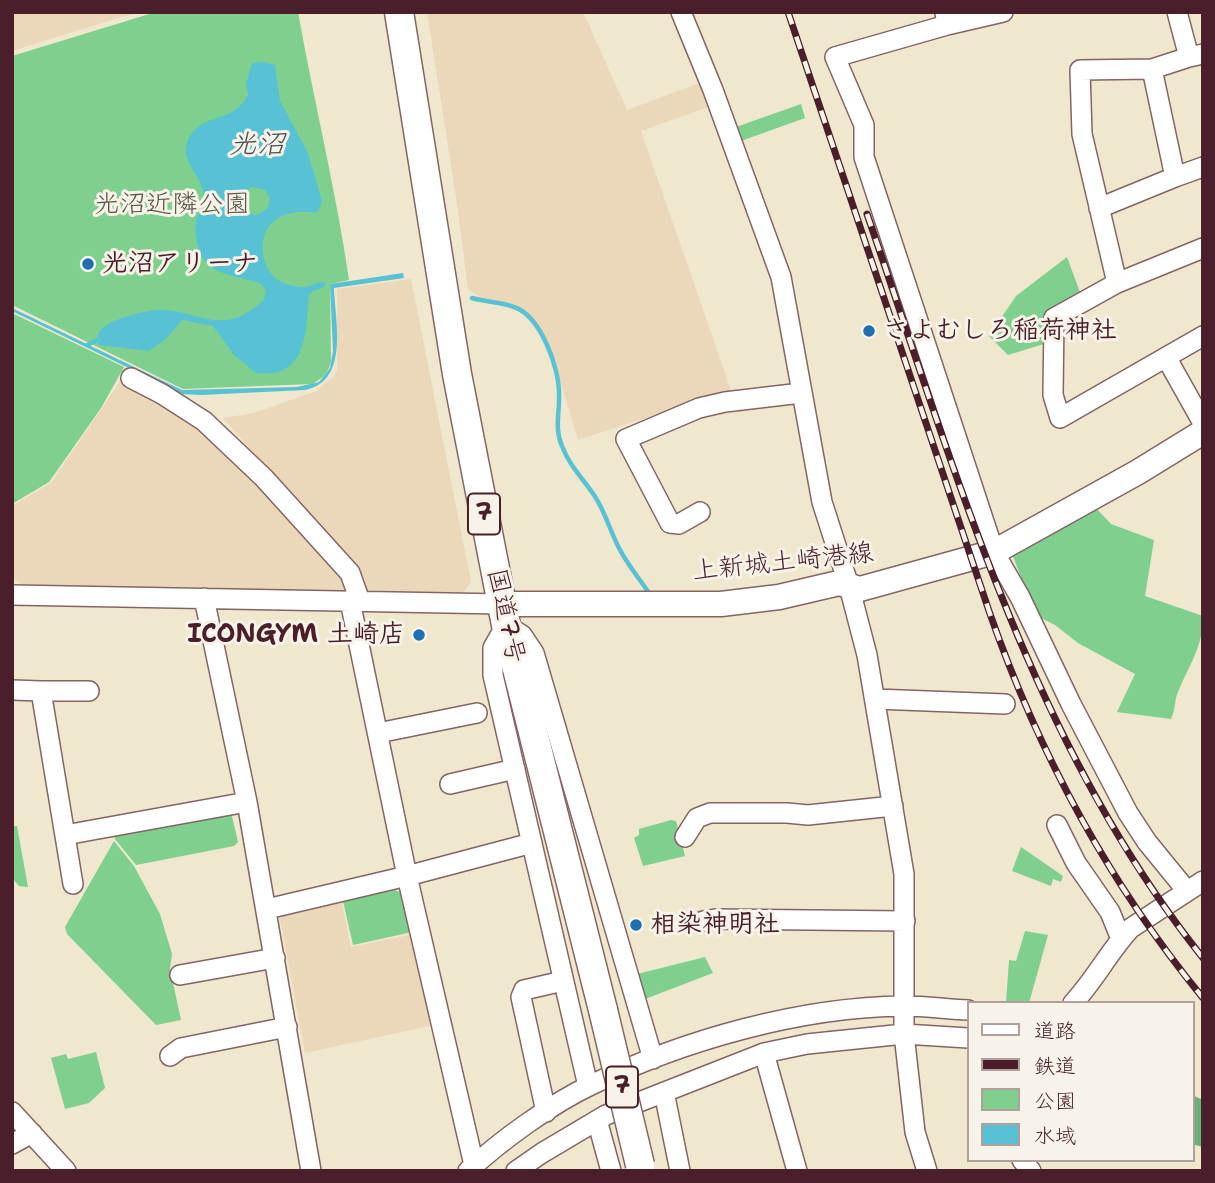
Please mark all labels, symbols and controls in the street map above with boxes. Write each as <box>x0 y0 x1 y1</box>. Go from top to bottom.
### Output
water label: 光沼 <box>229 129 285 163</box>
park label: 光沼近隣公園 <box>94 189 250 221</box>
place label: 光沼アリーナ <box>102 248 258 280</box>
marker: 光沼アリーナ <box>80 256 96 272</box>
place label: さよむしろ稲荷神社 <box>883 315 1117 347</box>
marker: さよむしろ稲荷神社 <box>861 323 877 339</box>
road number: 7 <box>468 494 500 534</box>
street label: 上新城土崎港線 <box>691 538 875 588</box>
street label: 国道7号 <box>480 566 530 666</box>
place label: ICONGYM 土崎店 <box>187 619 405 651</box>
marker: ICONGYM 土崎店 <box>411 627 427 643</box>
place label: 相染神明社 <box>650 909 780 941</box>
marker: 相染神明社 <box>628 917 644 933</box>
legend <box>967 1001 1194 1162</box>
text: 道路 <box>1034 1017 1076 1045</box>
text: 鉄道 <box>1034 1052 1076 1080</box>
road number: 7 <box>606 1066 638 1107</box>
text: 公園 <box>1034 1087 1076 1115</box>
text: 水域 <box>1034 1122 1076 1150</box>

